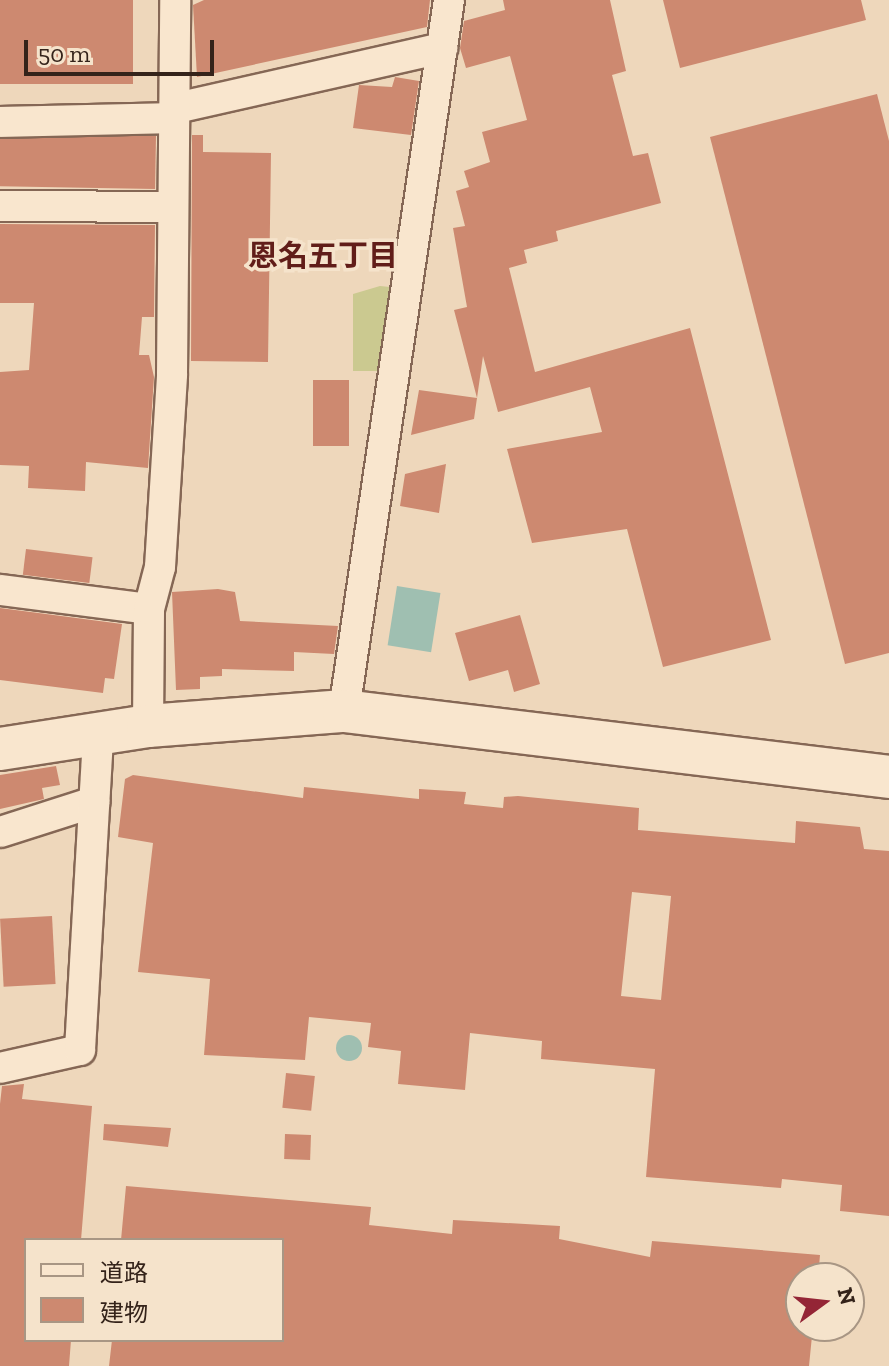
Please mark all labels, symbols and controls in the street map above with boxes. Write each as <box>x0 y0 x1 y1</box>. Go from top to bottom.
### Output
scale bar <box>28 24 218 74</box>
text: 50 m <box>38 39 90 68</box>
district label: 恩名五丁目 <box>248 238 398 274</box>
legend <box>24 1238 284 1342</box>
text: 道路 <box>100 1258 148 1287</box>
north arrow <box>785 1262 865 1342</box>
text: N <box>832 1285 862 1308</box>
text: 建物 <box>100 1298 148 1327</box>

